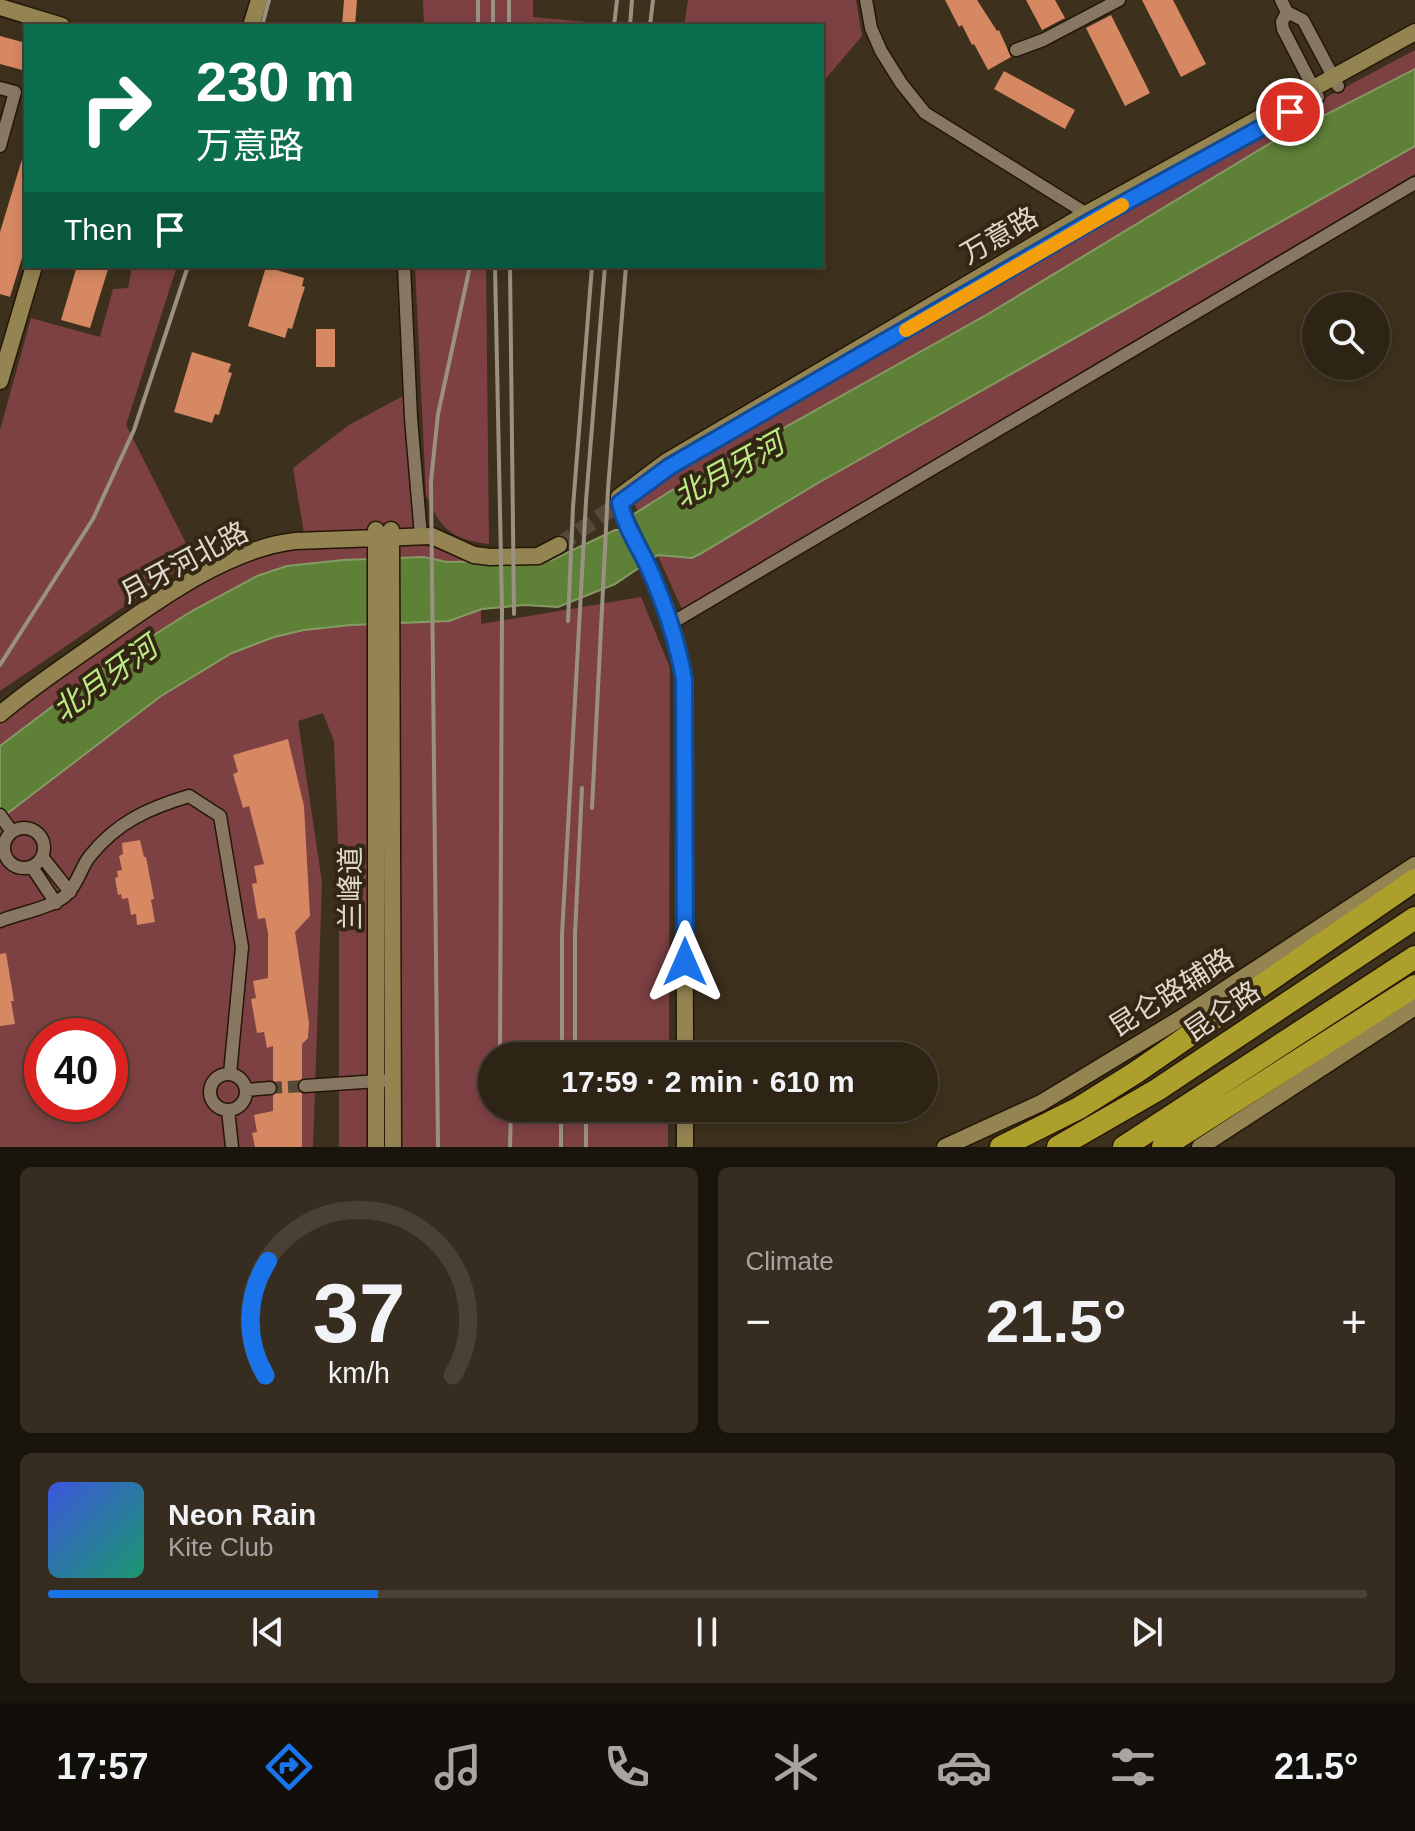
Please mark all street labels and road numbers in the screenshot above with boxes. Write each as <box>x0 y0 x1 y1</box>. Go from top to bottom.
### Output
street label: 万意路 <box>955 201 1043 270</box>
street label: 月牙河北路 <box>115 516 253 609</box>
street label: 兰峰道 <box>335 846 366 930</box>
street label: 昆仑路辅路 <box>1103 941 1239 1043</box>
street label: 昆仑路 <box>1178 974 1266 1048</box>

